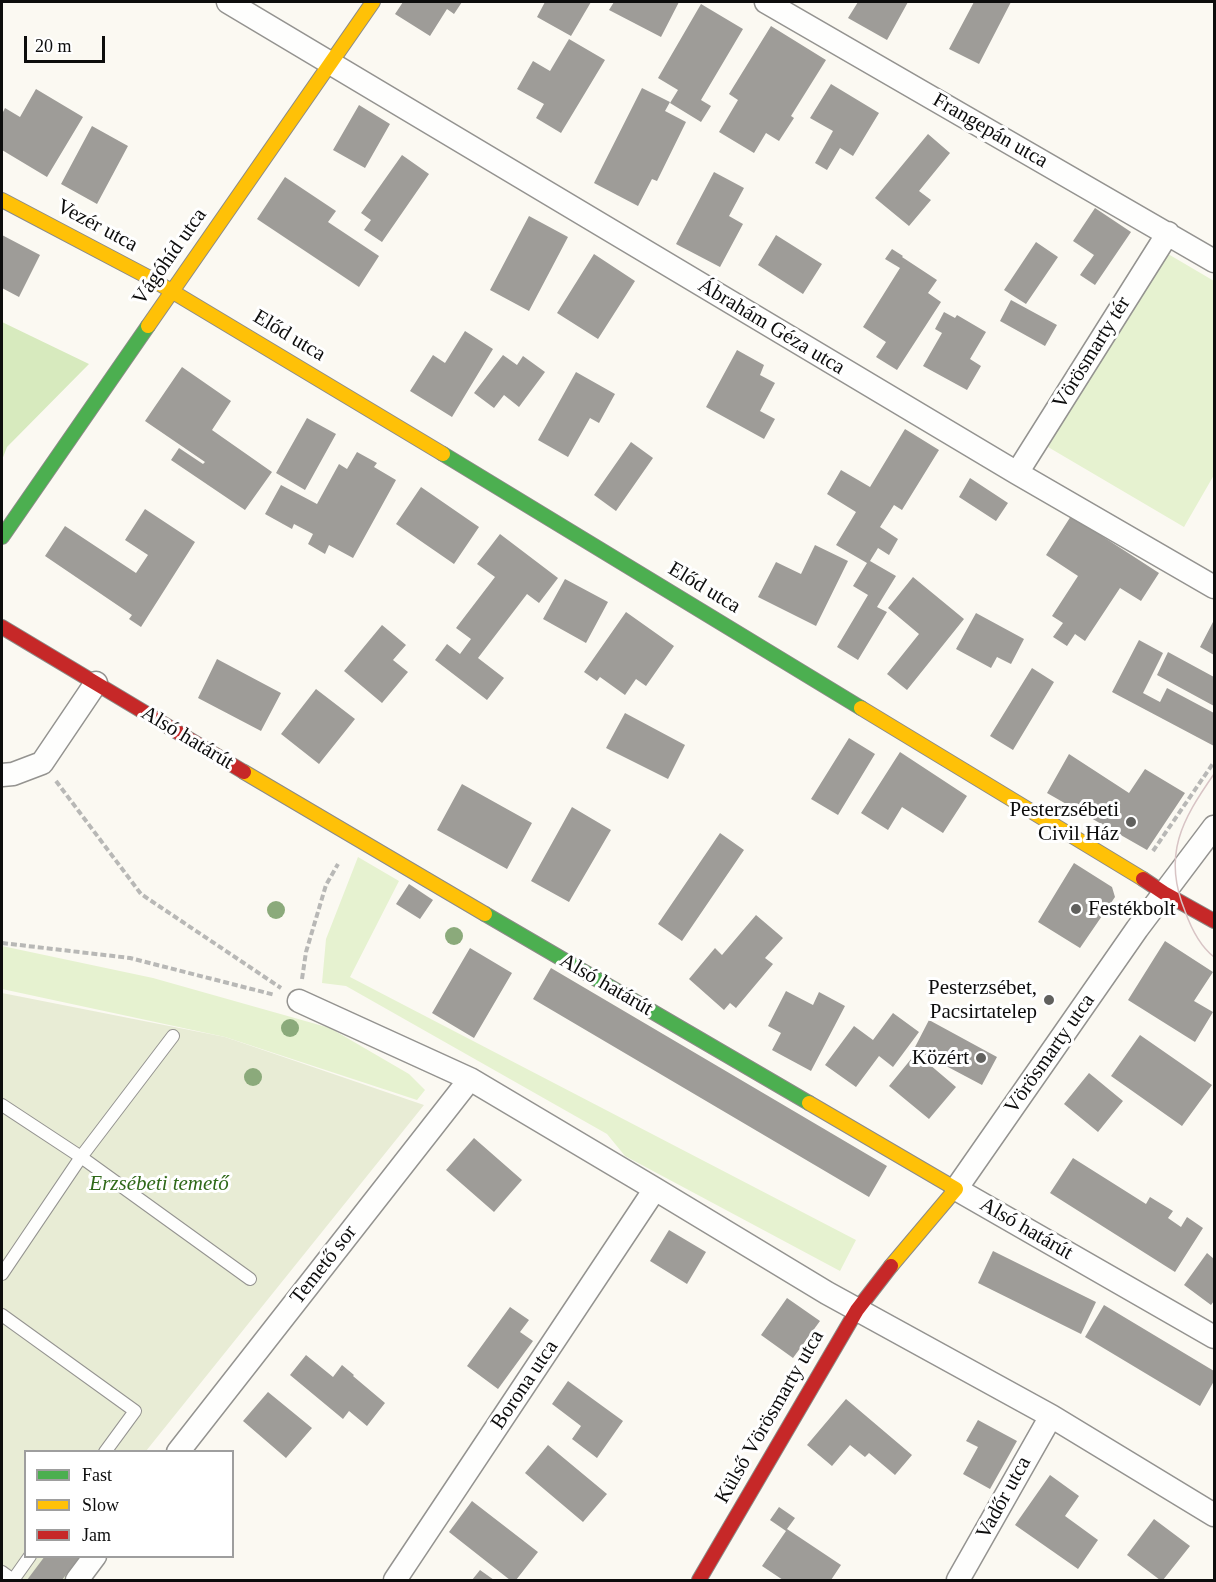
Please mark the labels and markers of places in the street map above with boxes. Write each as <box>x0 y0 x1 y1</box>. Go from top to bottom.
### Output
place label: Pesterzsébeti Civil Ház <box>1009 797 1119 847</box>
marker: Pesterzsébeti Civil Ház <box>1124 815 1138 829</box>
place label: Festékbolt <box>1088 896 1175 922</box>
marker: Festékbolt <box>1069 902 1083 916</box>
place label: Pesterzsébet, Pacsirtatelep <box>928 975 1037 1025</box>
marker: Pesterzsébet, Pacsirtatelep <box>1042 993 1056 1007</box>
place label: Közért <box>912 1045 969 1071</box>
marker: Közért <box>974 1051 988 1065</box>

